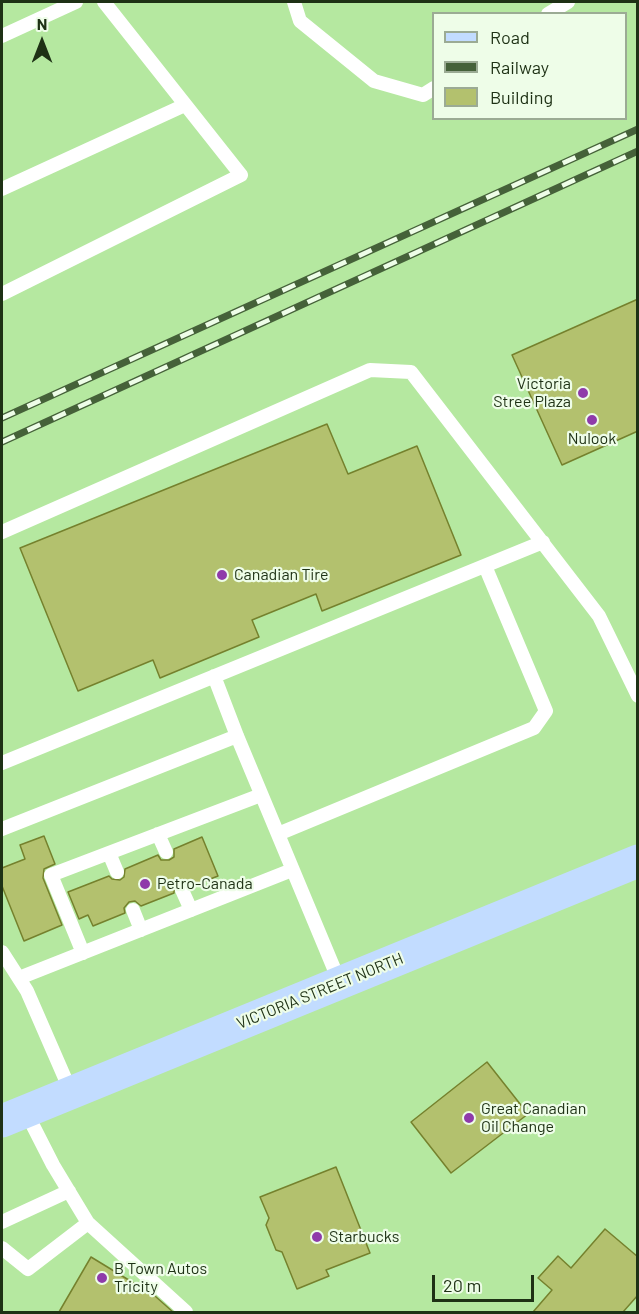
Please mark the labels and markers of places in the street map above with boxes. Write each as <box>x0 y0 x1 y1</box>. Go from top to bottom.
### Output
place label: Victoria Stree Plaza <box>493 374 571 412</box>
marker: Victoria Stree Plaza <box>576 386 590 400</box>
marker: Nulook <box>585 413 599 427</box>
place label: Nulook <box>568 429 616 449</box>
place label: Canadian Tire <box>234 565 329 585</box>
marker: Canadian Tire <box>215 568 229 582</box>
place label: Petro-Canada <box>157 874 253 894</box>
marker: Petro-Canada <box>138 877 152 891</box>
place label: Great Canadian Oil Change <box>481 1099 586 1137</box>
marker: Great Canadian Oil Change <box>462 1111 476 1125</box>
place label: Starbucks <box>329 1227 399 1247</box>
marker: Starbucks <box>310 1230 324 1244</box>
place label: B Town Autos Tricity <box>114 1259 207 1297</box>
marker: B Town Autos Tricity <box>95 1271 109 1285</box>

